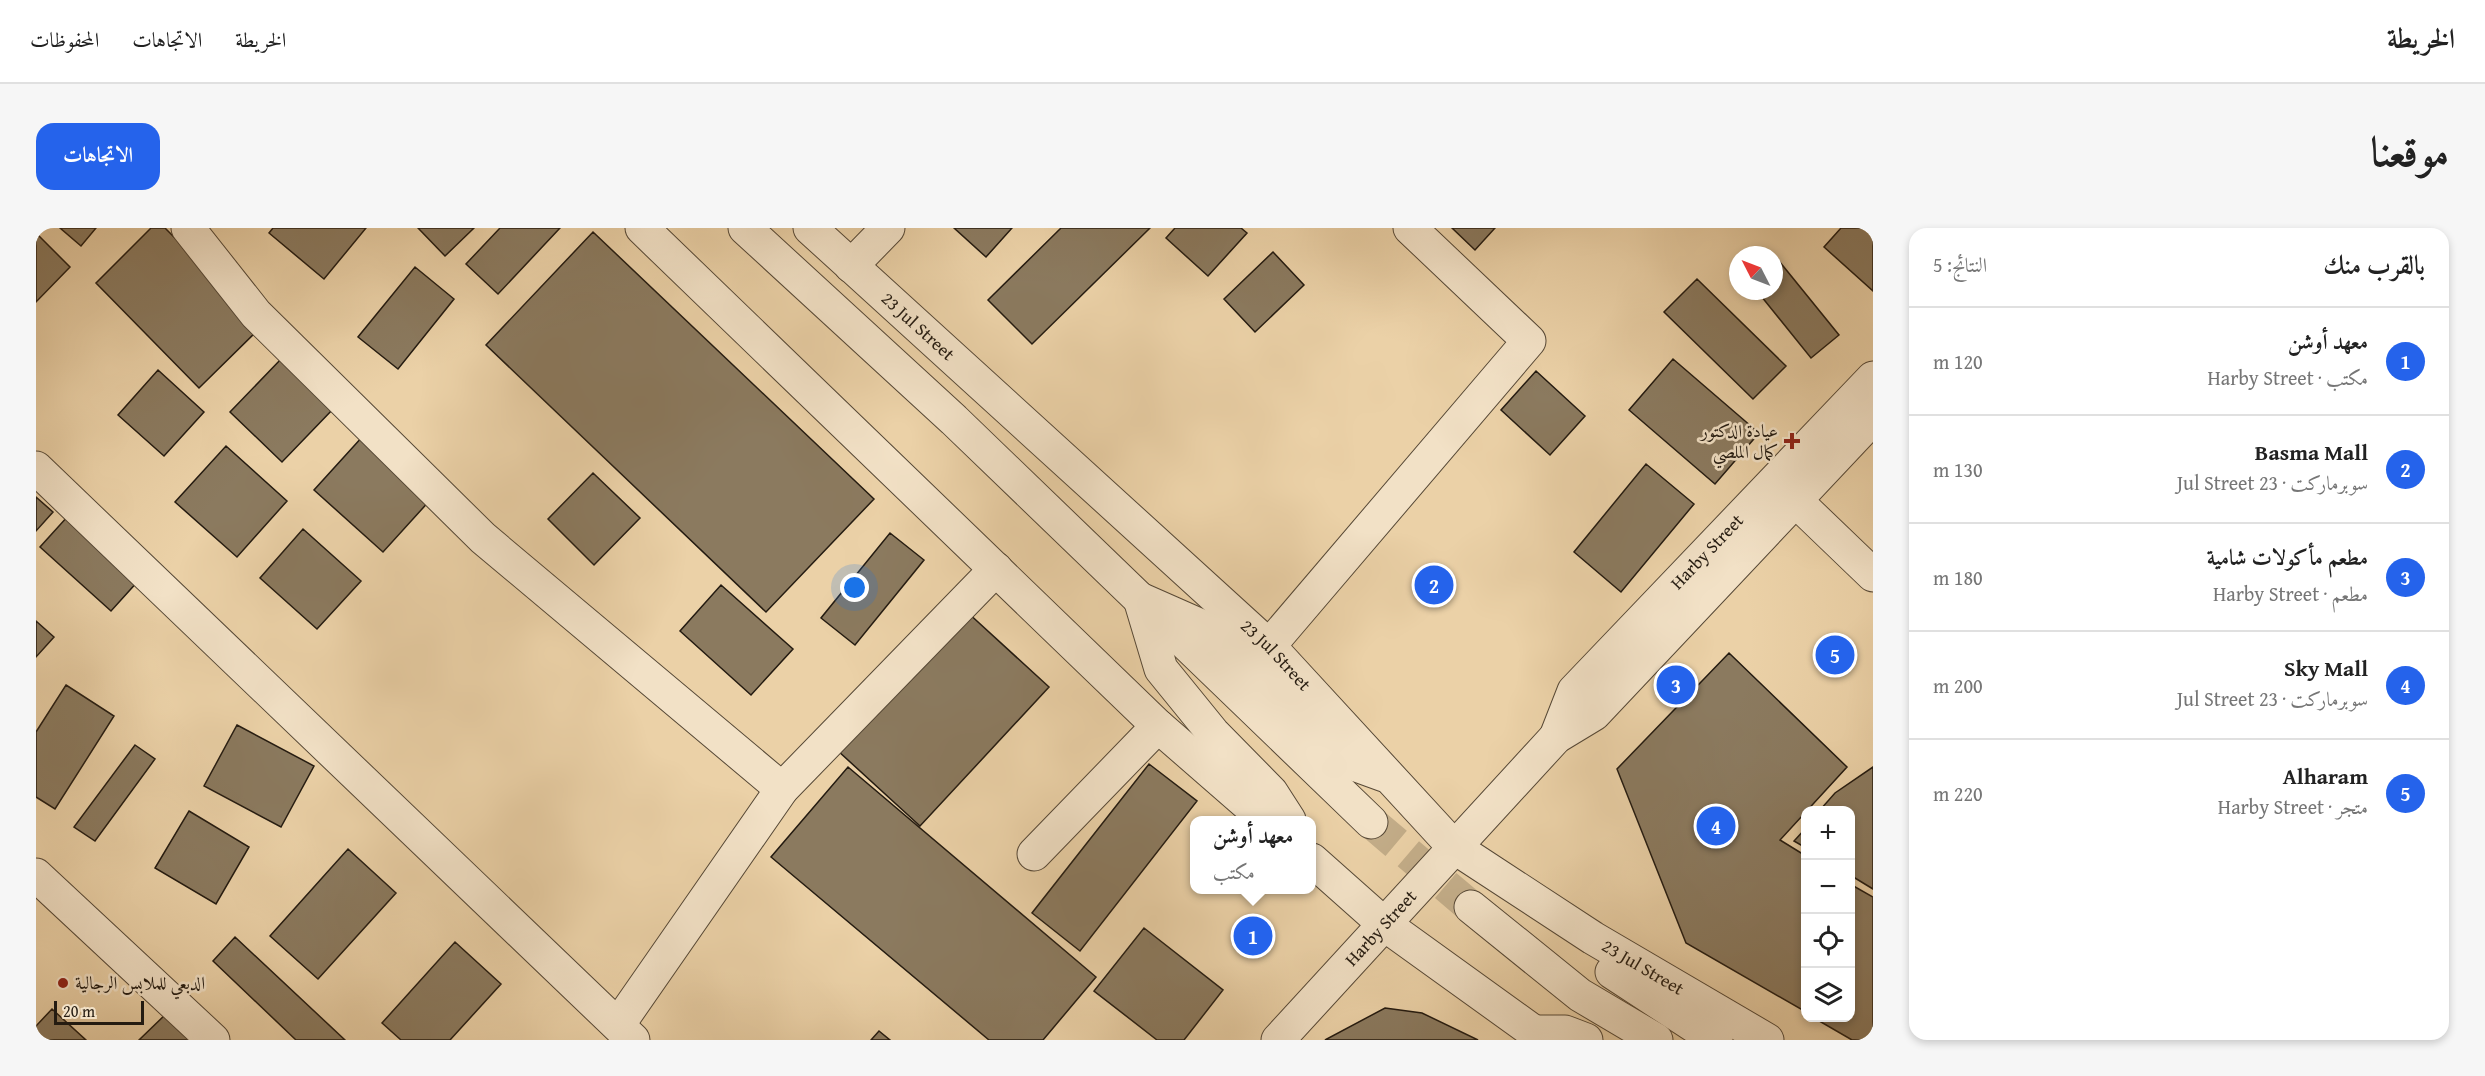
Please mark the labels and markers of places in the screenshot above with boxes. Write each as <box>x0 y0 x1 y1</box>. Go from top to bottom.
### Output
place label: عيادة الدكتور كمال الملصي <box>1699 417 1778 469</box>
marker: عيادة الدكتور كمال الملصي <box>1783 432 1801 450</box>
pin: 2 <box>1414 562 1454 608</box>
pin: 5 <box>1816 632 1854 678</box>
pin: 3 <box>1656 662 1696 708</box>
pin: 4 <box>1696 804 1736 848</box>
pin: 1 <box>1234 914 1272 958</box>
place label: الدبعي للملابس الرجالية <box>75 969 205 1000</box>
marker: الدبعي للملابس الرجالية <box>56 976 70 990</box>

